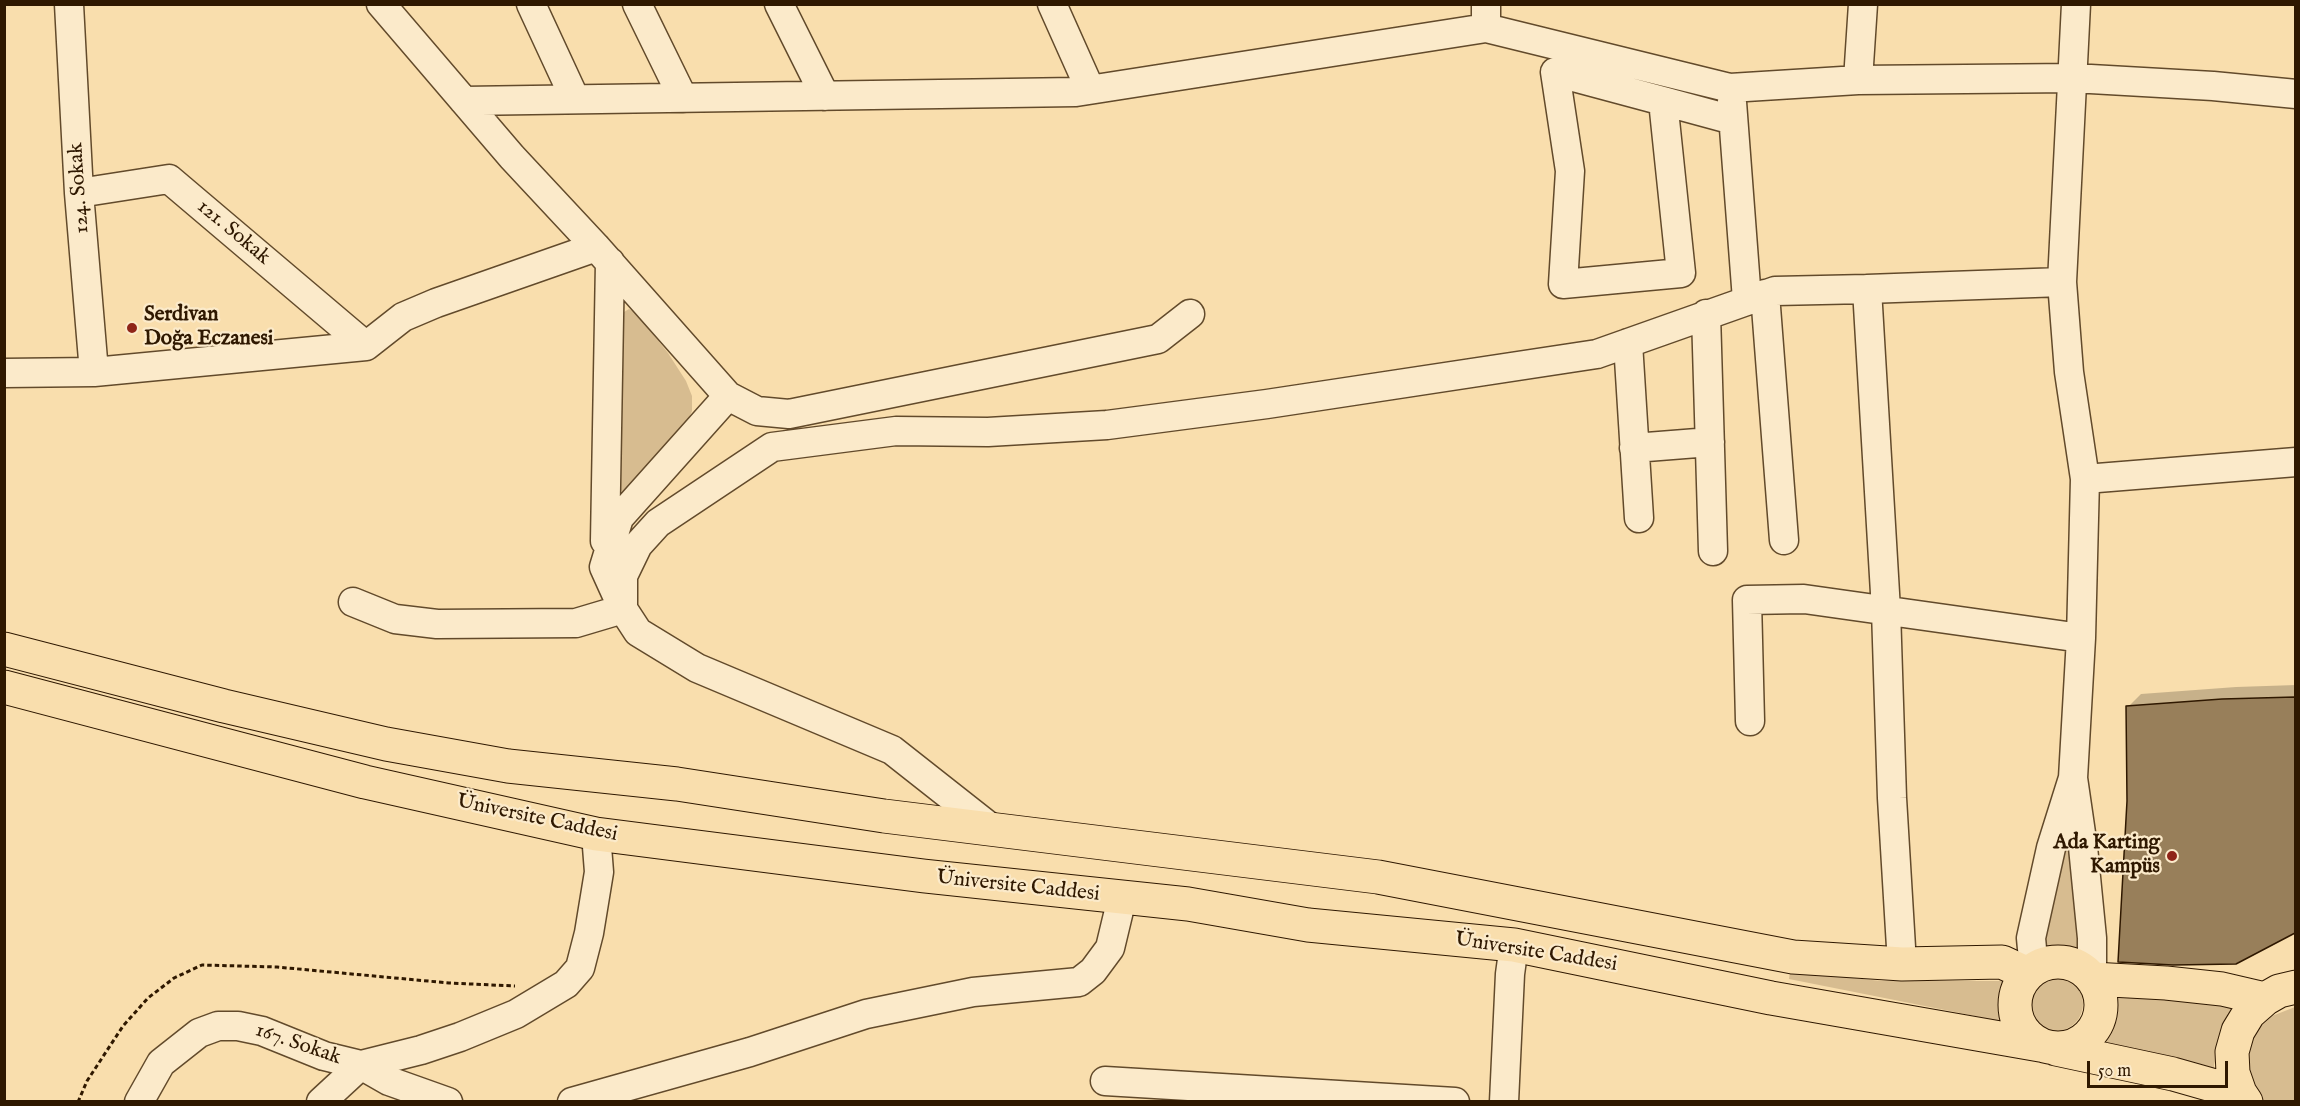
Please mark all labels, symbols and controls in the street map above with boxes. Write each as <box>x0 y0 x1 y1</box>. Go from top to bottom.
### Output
street label: 124. Sokak <box>64 142 96 234</box>
street label: 121. Sokak <box>191 195 275 271</box>
place label: Serdivan Doğa Eczanesi <box>144 303 273 353</box>
marker: Serdivan Doğa Eczanesi <box>125 321 139 335</box>
street label: Üniversite Caddesi <box>454 790 620 848</box>
place label: Ada Karting Kampüs <box>2054 831 2160 881</box>
marker: Ada Karting Kampüs <box>2165 849 2179 863</box>
street label: Üniversite Caddesi <box>935 866 1101 908</box>
street label: Üniversite Caddesi <box>1453 928 1619 978</box>
street label: 167. Sokak <box>252 1019 344 1071</box>
scale bar <box>2090 1049 2231 1087</box>
text: 50 m <box>2098 1060 2131 1083</box>

